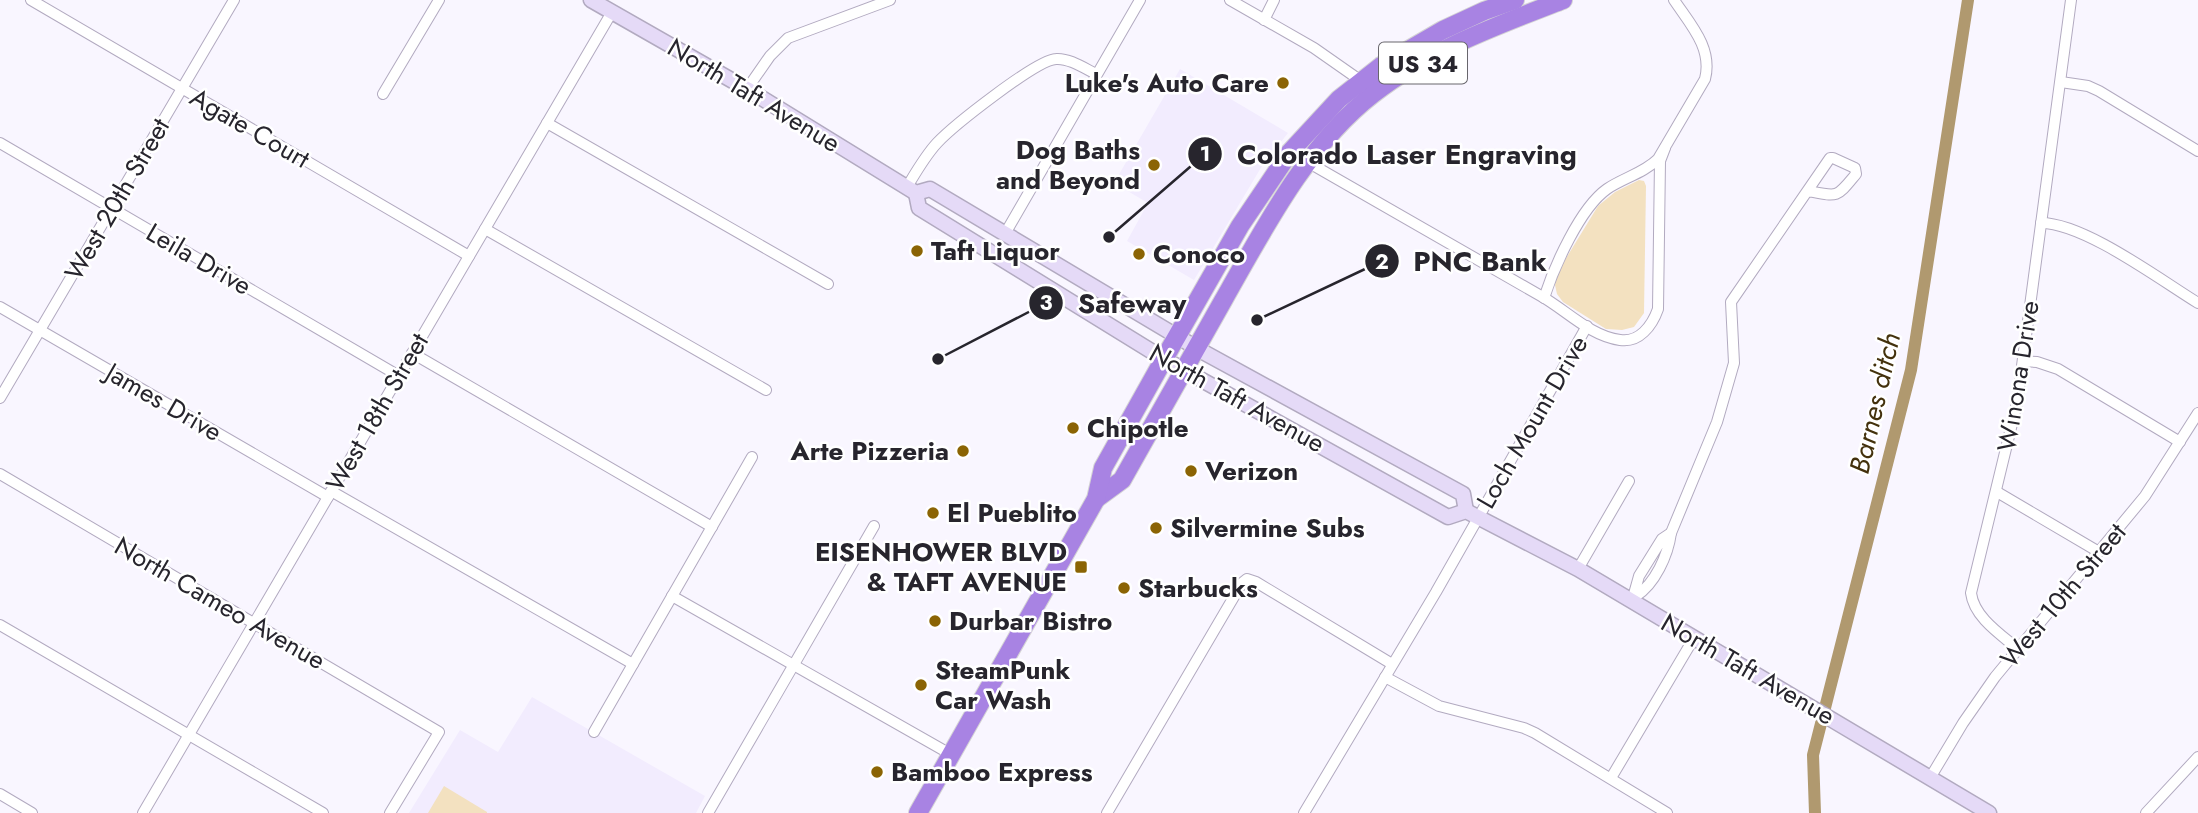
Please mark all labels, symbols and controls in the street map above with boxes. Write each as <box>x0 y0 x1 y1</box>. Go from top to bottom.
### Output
street label: North Taft Avenue <box>660 28 848 162</box>
road number: US 34 <box>1379 42 1467 84</box>
place label: Luke's Auto Care <box>1065 64 1269 102</box>
marker: Luke's Auto Care <box>1275 75 1291 91</box>
street label: Agate Court <box>183 78 318 178</box>
street label: West 20th Street <box>55 110 179 287</box>
callout: Colorado Laser Engraving <box>1188 129 1591 178</box>
place label: Dog Baths and Beyond <box>996 131 1140 199</box>
text: Colorado Laser Engraving <box>1237 134 1577 175</box>
text: 1 <box>1200 139 1210 169</box>
marker: Dog Baths and Beyond <box>1146 157 1162 173</box>
street label: Leila Drive <box>139 214 259 304</box>
place label: Taft Liquor <box>931 232 1060 270</box>
place label: Conoco <box>1153 235 1245 273</box>
callout: PNC Bank <box>1364 237 1561 286</box>
text: PNC Bank <box>1413 241 1547 282</box>
marker: Taft Liquor <box>909 243 925 259</box>
marker: Conoco <box>1131 246 1147 262</box>
text: 2 <box>1375 247 1389 277</box>
callout: Safeway <box>1029 278 1201 327</box>
text: Safeway <box>1078 283 1187 324</box>
text: 3 <box>1039 288 1053 318</box>
street label: Winona Drive <box>1987 298 2049 454</box>
street label: West 18th Street <box>316 325 438 498</box>
street label: Loch Mount Drive <box>1467 328 1597 516</box>
water label: Barnes ditch <box>1839 328 1911 478</box>
street label: North Taft Avenue <box>1142 334 1332 462</box>
street label: James Drive <box>96 352 229 451</box>
place label: Chipotle <box>1087 409 1189 447</box>
marker: Chipotle <box>1065 420 1081 436</box>
place label: Arte Pizzeria <box>790 432 949 470</box>
marker: Arte Pizzeria <box>955 443 971 459</box>
place label: Verizon <box>1204 452 1298 490</box>
marker: Verizon <box>1183 463 1199 479</box>
place label: El Pueblito <box>947 494 1077 532</box>
marker: El Pueblito <box>925 505 941 521</box>
place label: Silvermine Subs <box>1170 509 1365 547</box>
street label: West 10th Street <box>1991 514 2135 676</box>
marker: Silvermine Subs <box>1148 520 1164 536</box>
street label: North Cameo Avenue <box>107 527 333 679</box>
place label: EISENHOWER BLVD & TAFT AVENUE <box>815 533 1067 601</box>
marker: EISENHOWER BLVD & TAFT AVENUE <box>1073 559 1089 575</box>
place label: Starbucks <box>1138 569 1258 607</box>
marker: Starbucks <box>1116 580 1132 596</box>
place label: Durbar Bistro <box>949 602 1112 640</box>
street label: North Taft Avenue <box>1654 604 1842 734</box>
marker: Durbar Bistro <box>927 613 943 629</box>
place label: SteamPunk Car Wash <box>935 651 1070 719</box>
marker: SteamPunk Car Wash <box>913 677 929 693</box>
place label: Bamboo Express <box>891 753 1093 791</box>
marker: Bamboo Express <box>869 764 885 780</box>

